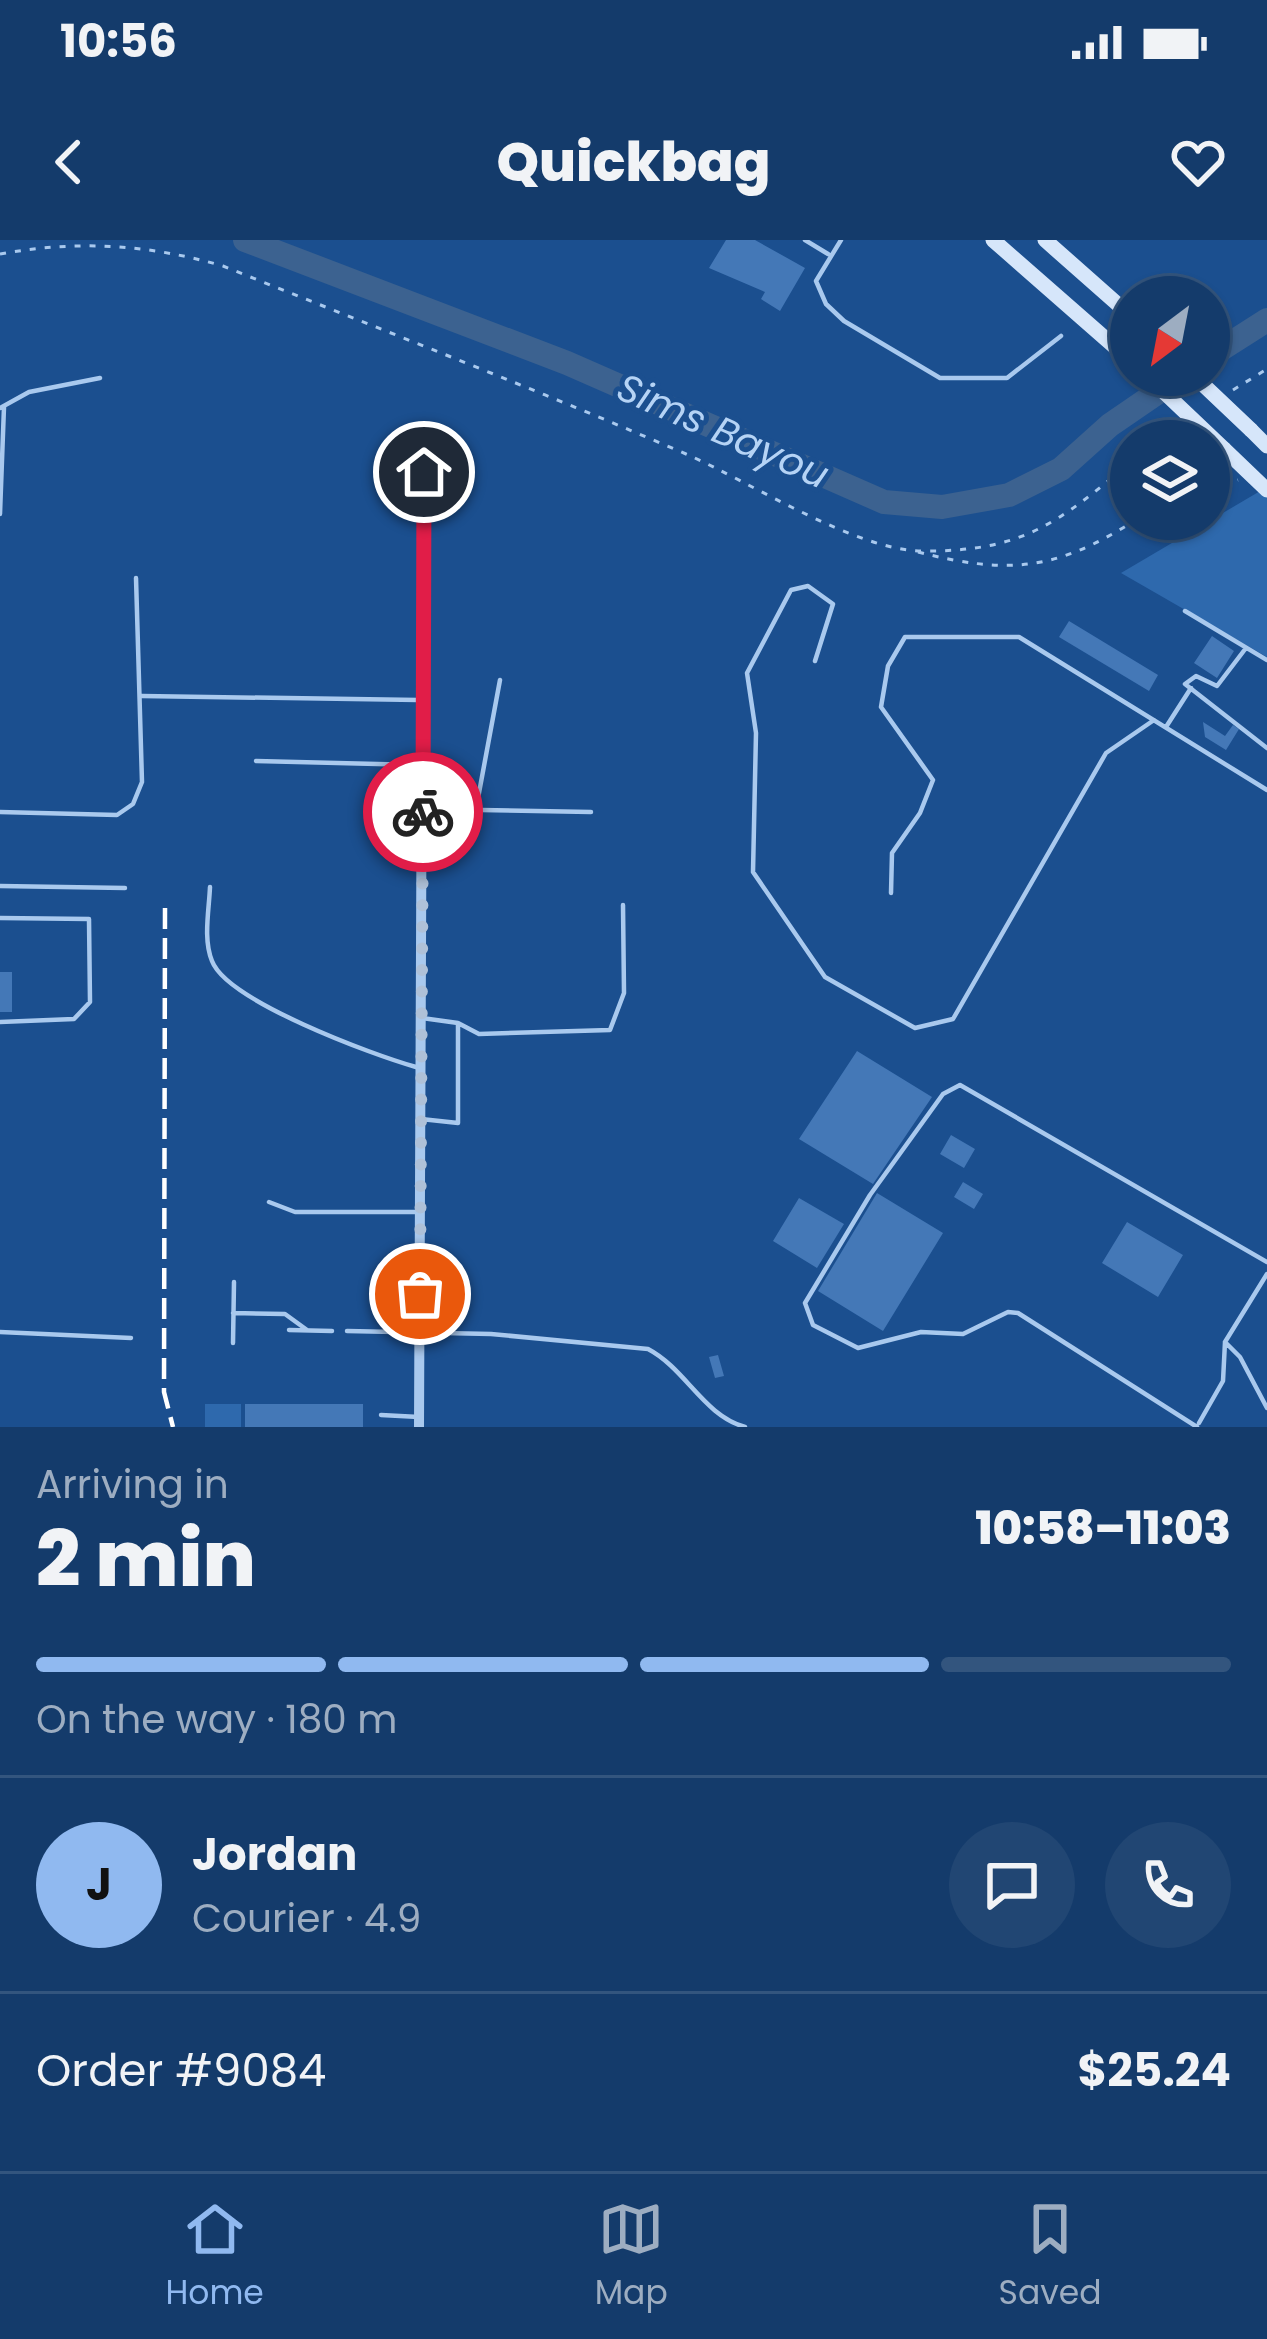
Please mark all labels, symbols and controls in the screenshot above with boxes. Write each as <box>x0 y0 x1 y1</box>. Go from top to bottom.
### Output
text: 10:56 <box>60 10 177 73</box>
text: Quickbag <box>496 124 771 200</box>
icon: back <box>36 129 102 195</box>
icon: heart <box>1165 129 1231 195</box>
north arrow <box>1110 276 1230 396</box>
map controls <box>1110 276 1230 540</box>
water label: Sims Bayou <box>608 360 838 502</box>
button: layers <box>1110 420 1230 540</box>
pin <box>373 421 475 523</box>
icon: home <box>391 439 457 505</box>
courier <box>363 752 483 872</box>
icon: bike <box>390 779 456 845</box>
pin <box>369 1243 471 1345</box>
icon: bag <box>387 1261 453 1327</box>
text: Arriving in <box>36 1457 229 1512</box>
text: 10:58–11:03 <box>975 1497 1231 1560</box>
text: 2 min <box>36 1504 256 1613</box>
text: On the way · 180 m <box>36 1692 397 1747</box>
button: chat <box>949 1822 1075 1948</box>
button: phone <box>1105 1822 1231 1948</box>
text: Jordan <box>192 1823 357 1886</box>
text: J <box>86 1853 112 1916</box>
text: Courier · 4.9 <box>192 1891 421 1946</box>
text: Order #9084 <box>36 2039 326 2102</box>
text: $25.24 <box>1078 2039 1231 2102</box>
tab: Home <box>165 2196 264 2318</box>
tab: Map <box>595 2196 668 2318</box>
tab: Saved <box>999 2196 1102 2318</box>

